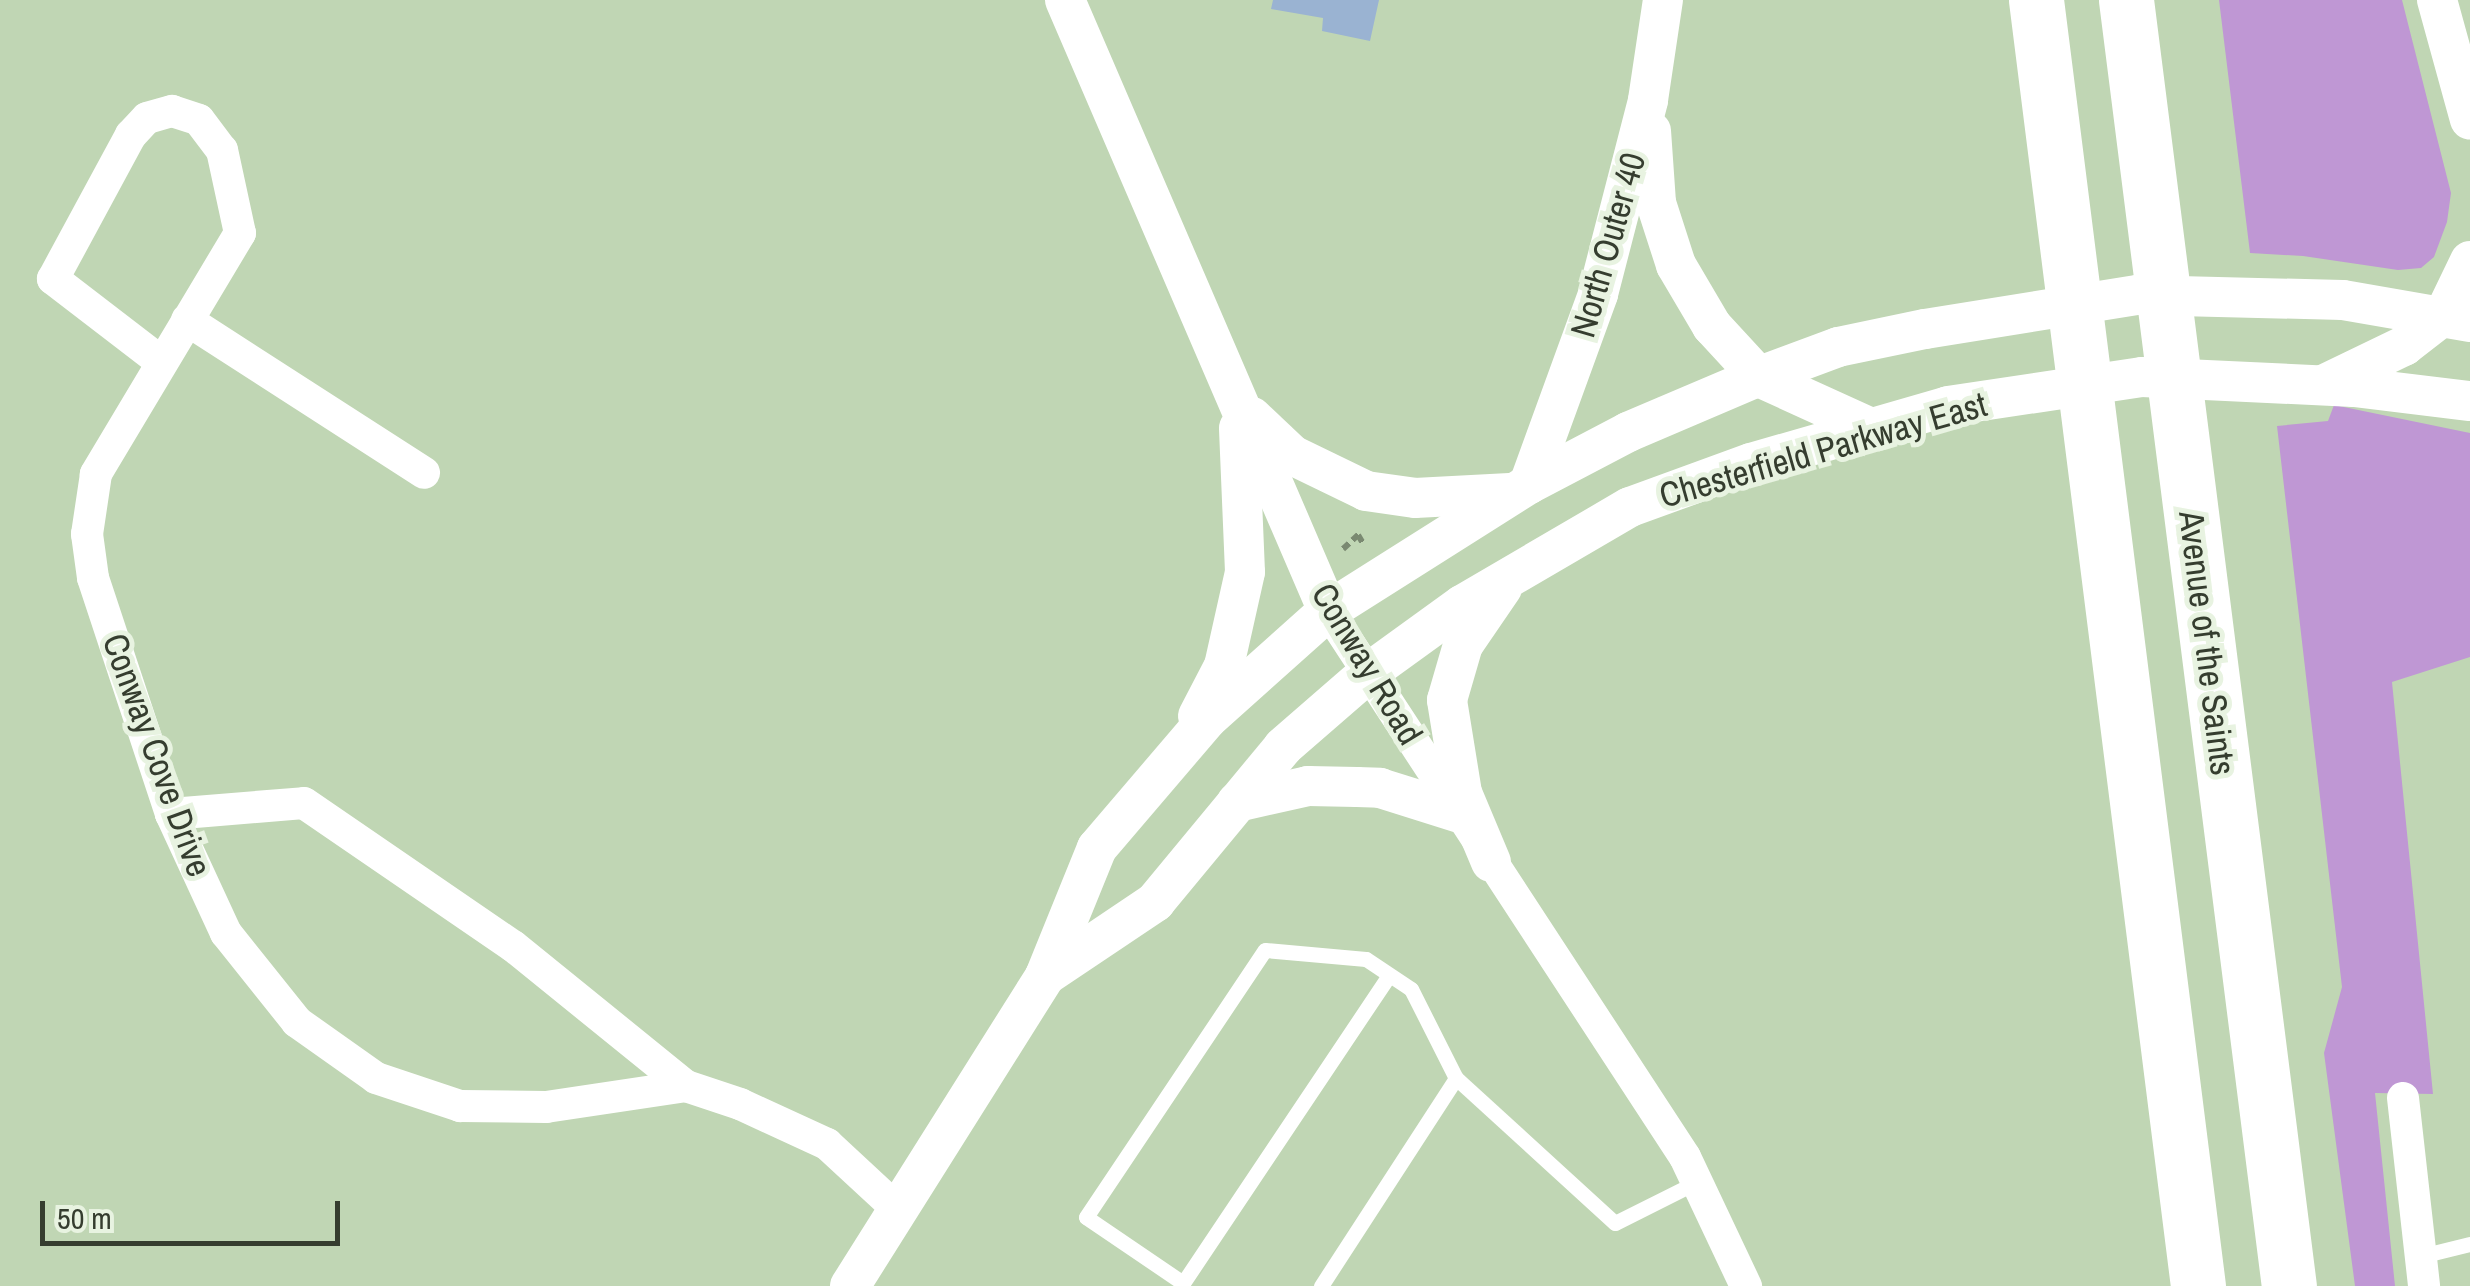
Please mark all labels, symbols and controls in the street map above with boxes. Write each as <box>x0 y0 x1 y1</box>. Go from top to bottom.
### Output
street label: North Outer 40 <box>1562 148 1654 342</box>
street label: Chesterfield Parkway East <box>1655 383 1991 517</box>
street label: Avenue of the Saints <box>2170 508 2244 778</box>
street label: Conway Road <box>1303 576 1431 752</box>
street label: Conway Cove Drive <box>94 628 220 882</box>
scale bar <box>45 1181 345 1243</box>
text: 50 m <box>57 1198 112 1238</box>

